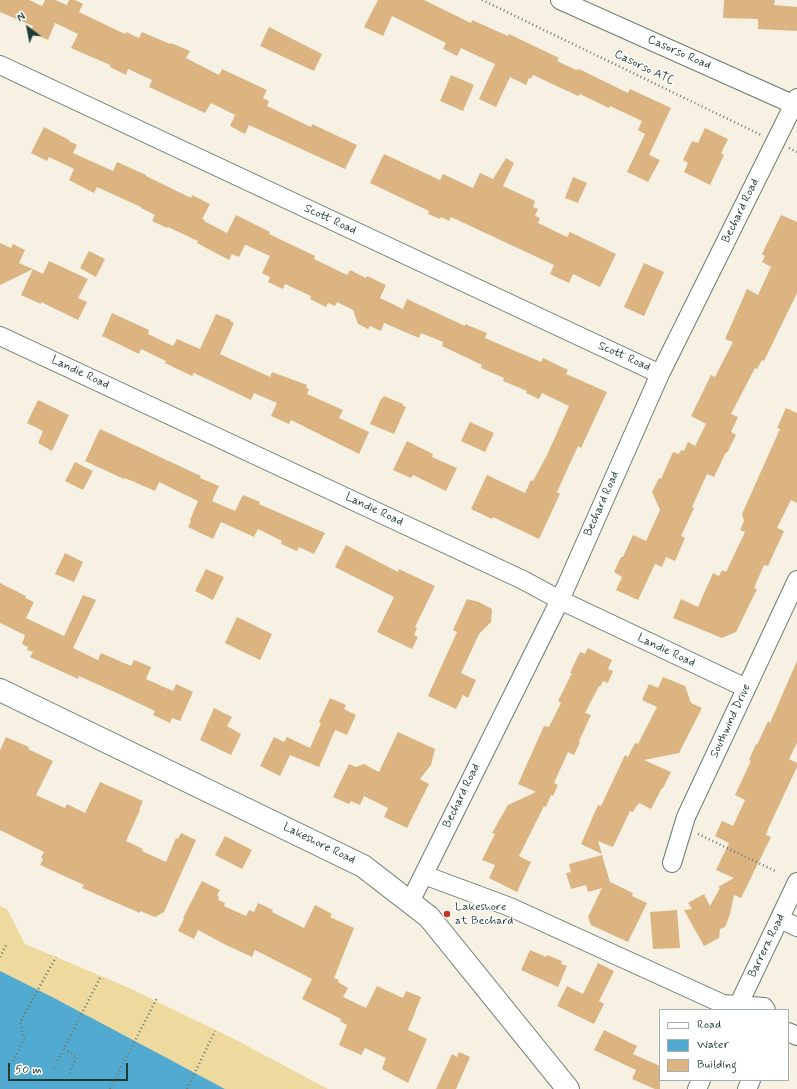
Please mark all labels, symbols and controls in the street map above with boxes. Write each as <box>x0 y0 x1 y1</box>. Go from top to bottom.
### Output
north arrow <box>8 8 48 48</box>
text: N <box>15 10 28 26</box>
street label: Casorso Road <box>645 33 713 73</box>
street label: Casorso ATC <box>612 47 676 89</box>
street label: Bechard Road <box>719 177 763 245</box>
street label: Scott Road <box>302 202 358 238</box>
street label: Scott Road <box>595 339 653 375</box>
street label: Landie Road <box>49 353 111 393</box>
street label: Bechard Road <box>581 469 623 539</box>
street label: Landie Road <box>343 490 405 530</box>
street label: Landie Road <box>635 631 697 671</box>
street label: Southwind Drive <box>708 682 754 760</box>
street label: Bechard Road <box>440 762 484 830</box>
street label: Lakeshore Road <box>281 820 357 868</box>
place label: Lakeshore at Bechard <box>455 900 513 928</box>
marker: Lakeshore at Bechard <box>442 909 452 919</box>
street label: Barrera Road <box>745 912 789 980</box>
legend <box>659 1009 789 1081</box>
text: Road <box>697 1017 721 1033</box>
text: Water <box>697 1037 729 1053</box>
scale bar <box>10 1055 130 1081</box>
text: Building <box>697 1057 737 1073</box>
text: 50 m <box>15 1062 42 1078</box>

